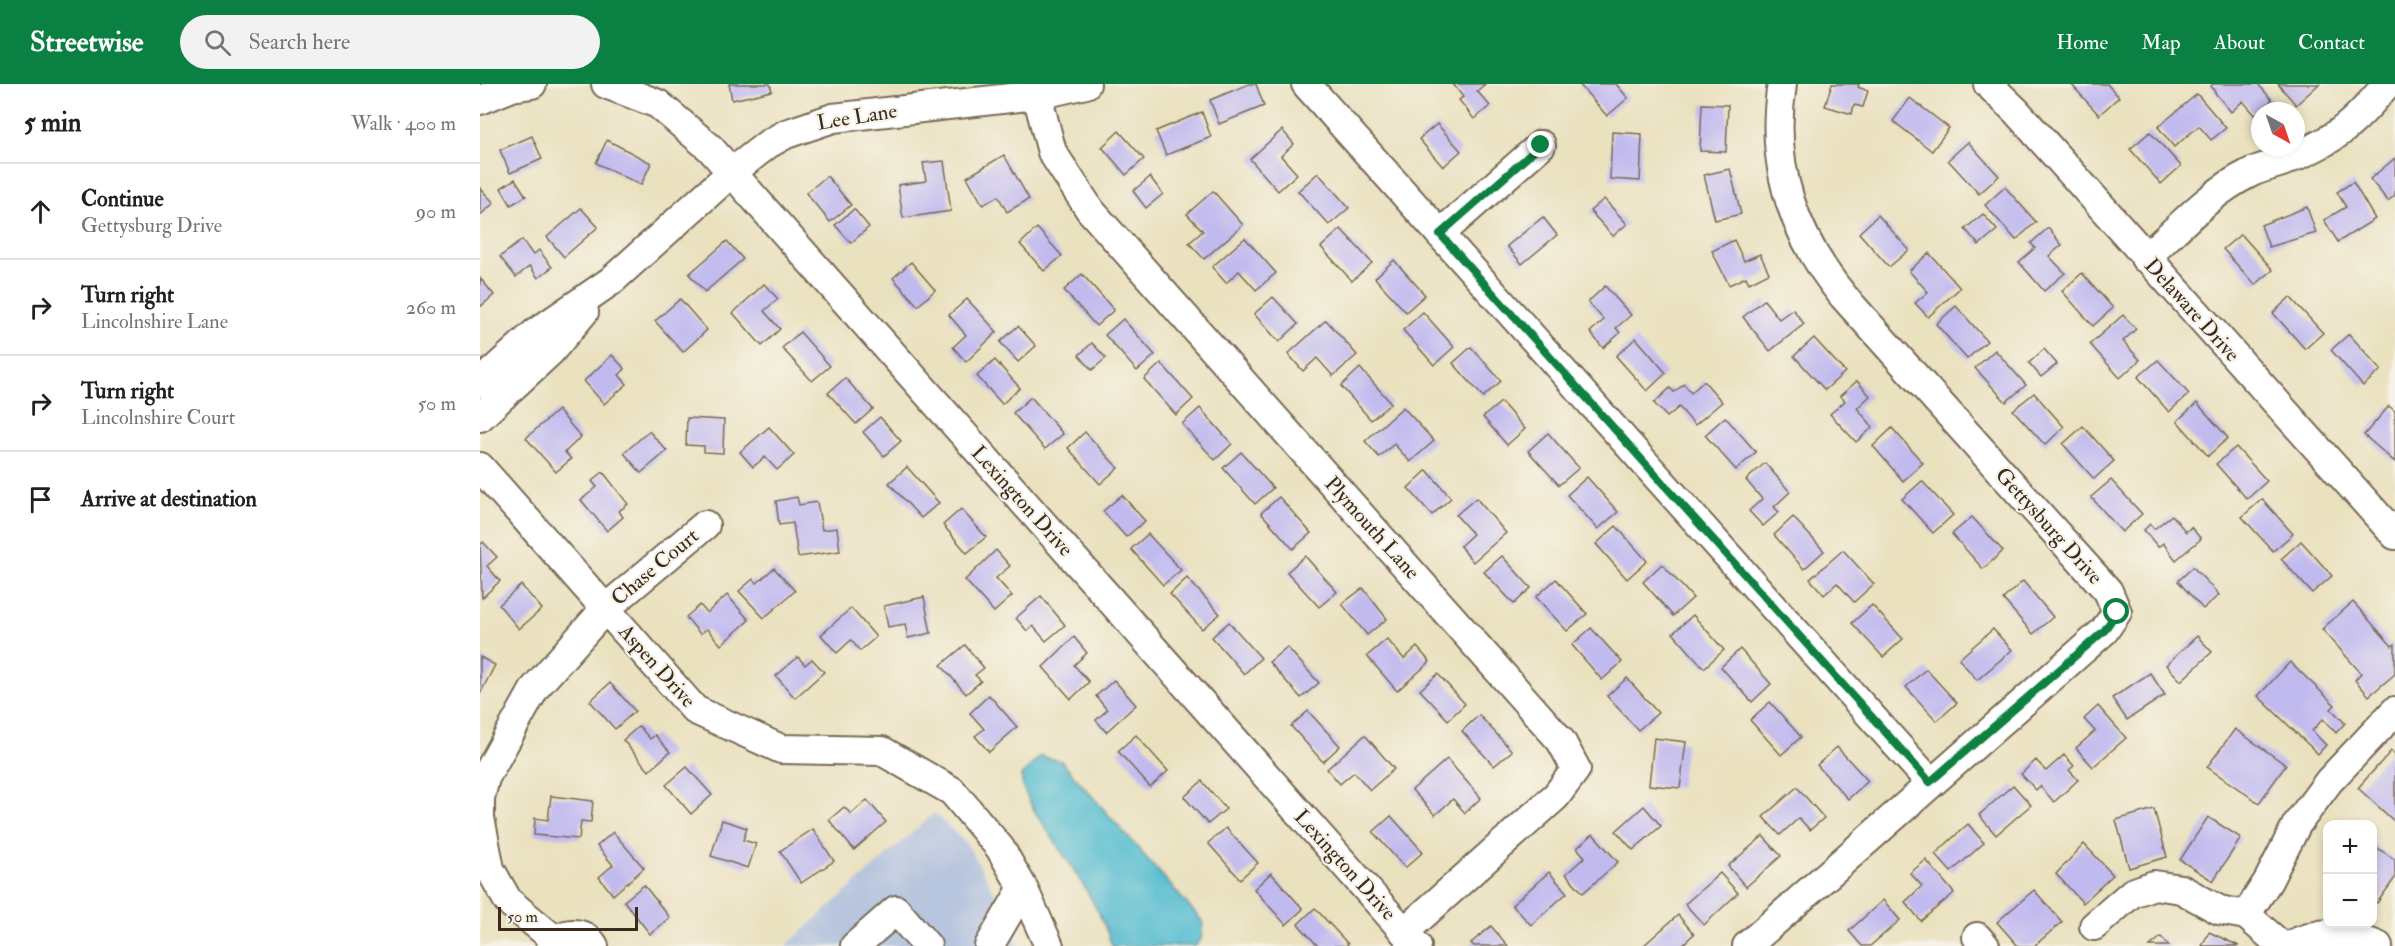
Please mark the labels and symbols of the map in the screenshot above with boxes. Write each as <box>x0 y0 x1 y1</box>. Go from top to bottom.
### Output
street label: Lee Lane <box>815 97 899 137</box>
north arrow <box>2251 102 2305 156</box>
route end <box>1527 131 1553 157</box>
street label: Delaware Drive <box>2138 253 2246 368</box>
street label: Lexington Drive <box>965 440 1079 562</box>
street label: Gettysburg Drive <box>1989 462 2109 590</box>
street label: Plymouth Lane <box>1319 471 1426 585</box>
street label: Chase Court <box>606 522 705 612</box>
route start <box>2103 598 2129 624</box>
street label: Aspen Drive <box>612 618 702 714</box>
street label: Lexington Drive <box>1288 804 1402 926</box>
scale bar <box>498 904 638 932</box>

